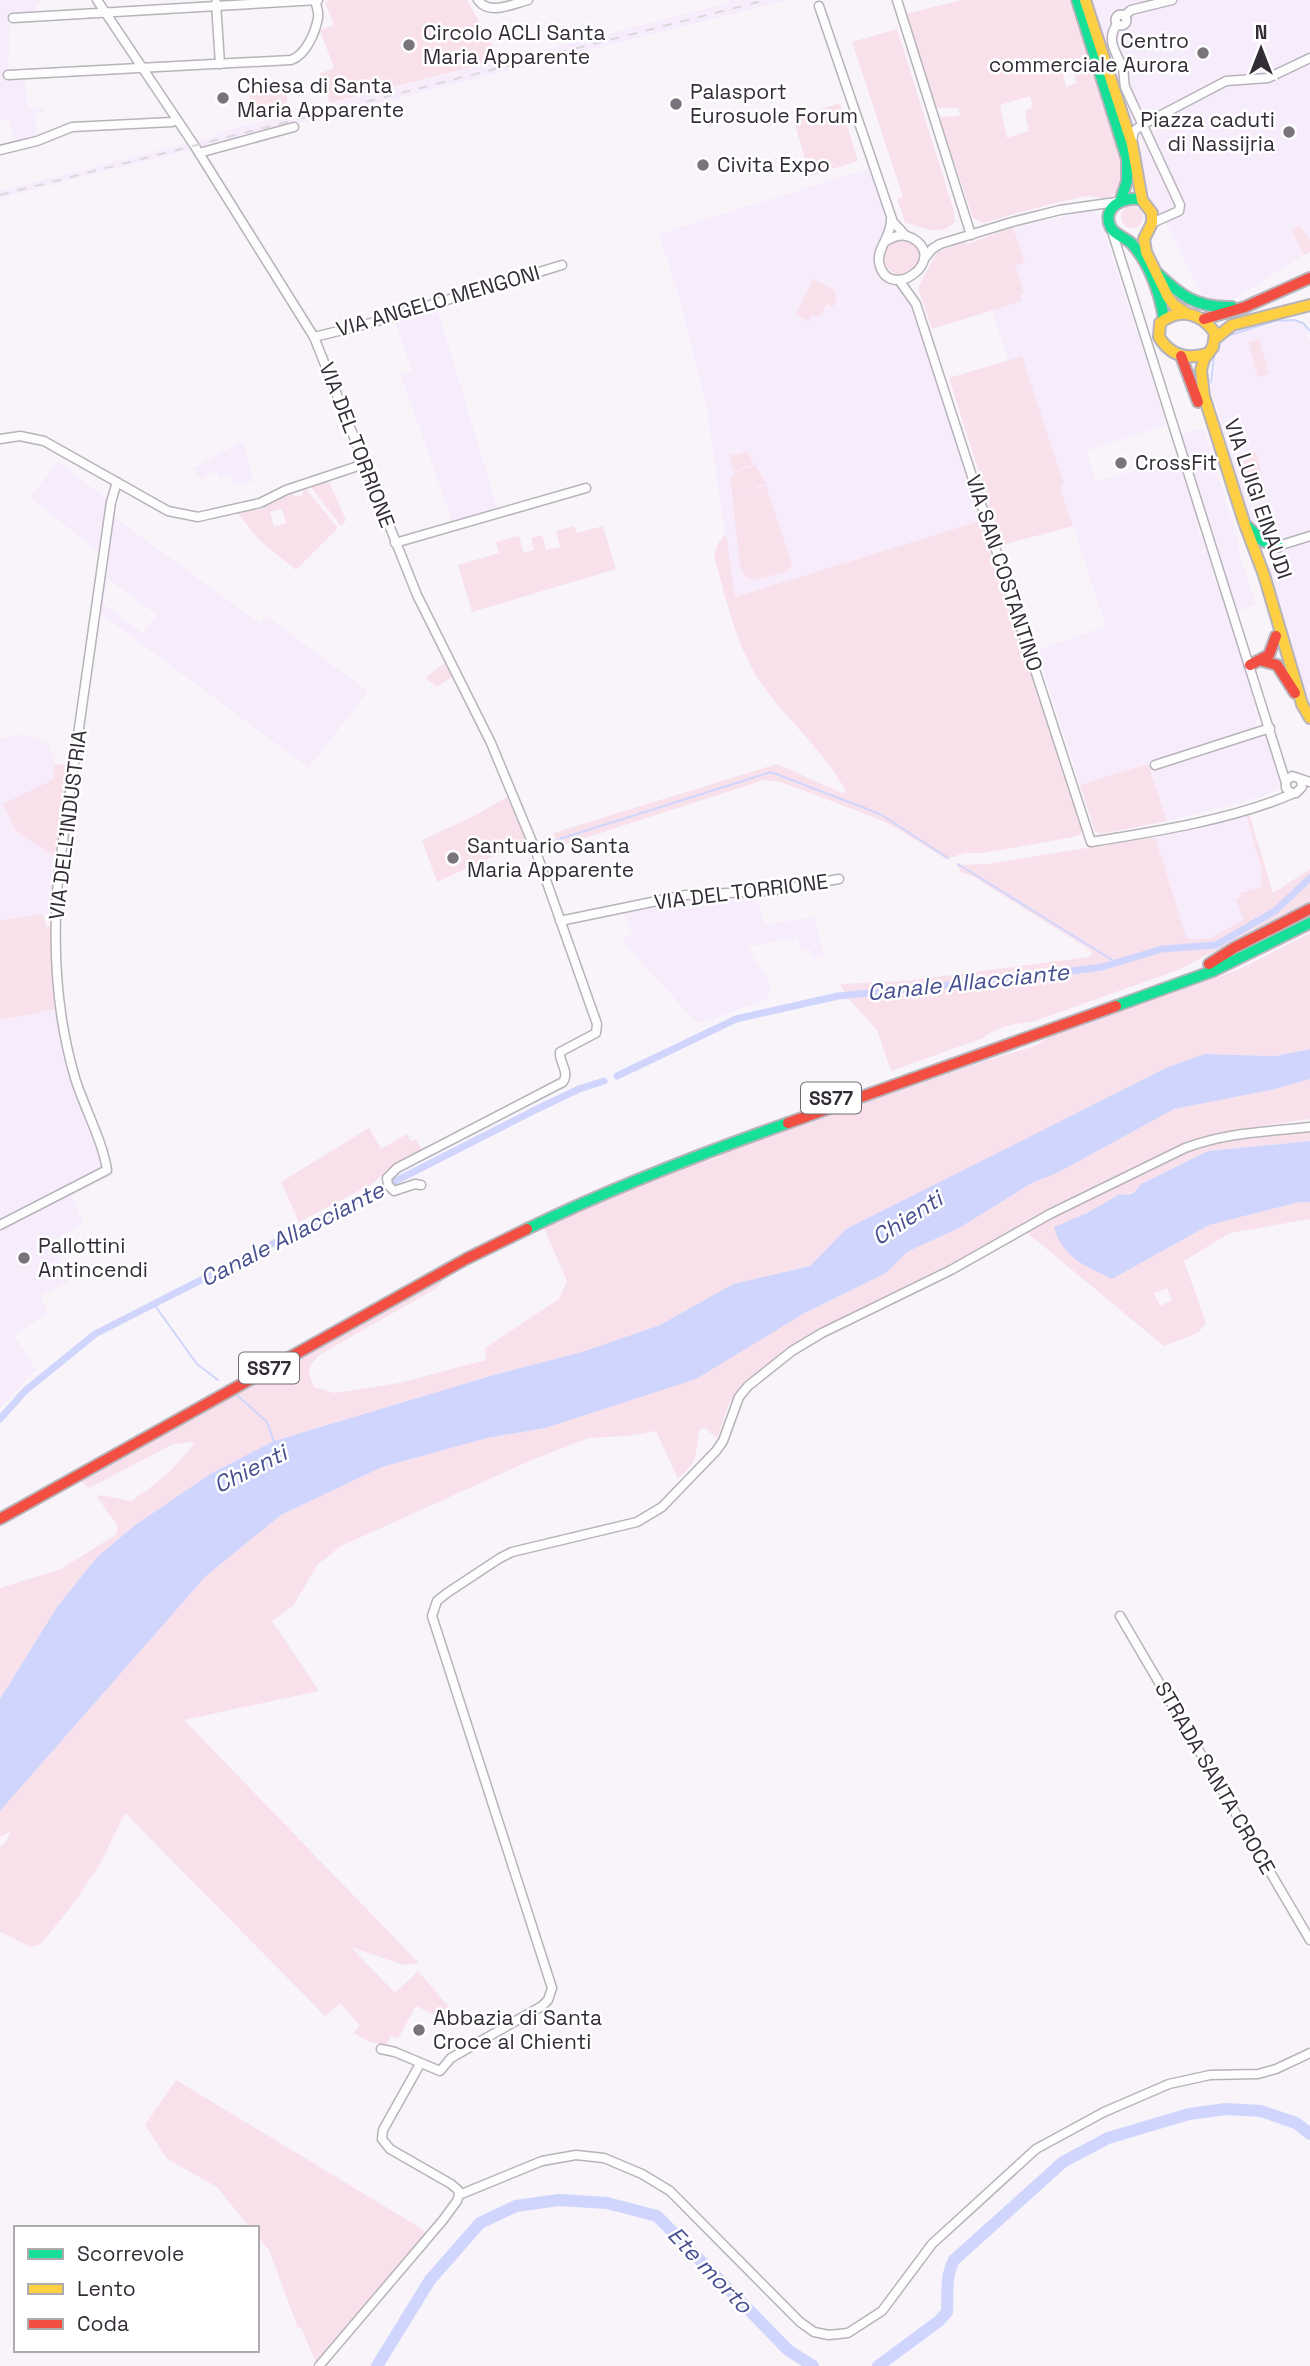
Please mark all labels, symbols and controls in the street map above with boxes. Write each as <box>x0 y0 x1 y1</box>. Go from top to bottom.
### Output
north arrow <box>1226 14 1296 84</box>
place label: Circolo ACLI Santa Maria Apparente <box>423 19 606 70</box>
text: N <box>1255 20 1267 45</box>
place label: Centro commerciale Aurora <box>989 27 1189 78</box>
marker: Circolo ACLI Santa Maria Apparente <box>401 37 417 53</box>
marker: Centro commerciale Aurora <box>1195 45 1211 61</box>
place label: Chiesa di Santa Maria Apparente <box>237 72 404 123</box>
place label: Palasport Eurosuole Forum <box>690 78 858 129</box>
marker: Chiesa di Santa Maria Apparente <box>215 90 231 106</box>
marker: Palasport Eurosuole Forum <box>668 96 684 112</box>
place label: Piazza caduti di Nassijria <box>1140 106 1275 157</box>
marker: Piazza caduti di Nassijria <box>1281 124 1297 140</box>
place label: Civita Expo <box>717 151 830 178</box>
marker: Civita Expo <box>695 157 711 173</box>
street label: VIA ANGELO MENGONI <box>333 259 543 343</box>
street label: VIA DEL TORRIONE <box>313 358 401 531</box>
street label: VIA LUIGI EINAUDI <box>1218 415 1299 583</box>
place label: CrossFit <box>1135 449 1217 476</box>
marker: CrossFit <box>1113 455 1129 471</box>
street label: VIA SAN COSTANTINO <box>960 471 1049 675</box>
street label: VIA DELL'INDUSTRIA <box>42 728 93 922</box>
place label: Santuario Santa Maria Apparente <box>467 832 634 883</box>
marker: Santuario Santa Maria Apparente <box>445 850 461 866</box>
street label: VIA DEL TORRIONE <box>652 867 830 916</box>
water label: Canale Allacciante <box>866 956 1072 1008</box>
road number: SS77 <box>801 1082 861 1114</box>
water label: Canale Allacciante <box>195 1174 390 1293</box>
water label: Chienti <box>866 1183 950 1252</box>
place label: Pallottini Antincendi <box>38 1232 148 1283</box>
marker: Pallottini Antincendi <box>16 1250 32 1266</box>
road number: SS77 <box>239 1352 299 1384</box>
water label: Chienti <box>208 1437 294 1500</box>
street label: STRADA SANTA CROCE <box>1149 1676 1282 1879</box>
place label: Abbazia di Santa Croce al Chienti <box>433 2004 602 2055</box>
marker: Abbazia di Santa Croce al Chienti <box>411 2022 427 2038</box>
water label: Ete morto <box>661 2220 759 2320</box>
legend <box>14 2226 259 2352</box>
text: Scorrevole <box>77 2240 184 2267</box>
text: Lento <box>77 2275 136 2302</box>
text: Coda <box>77 2310 129 2337</box>

